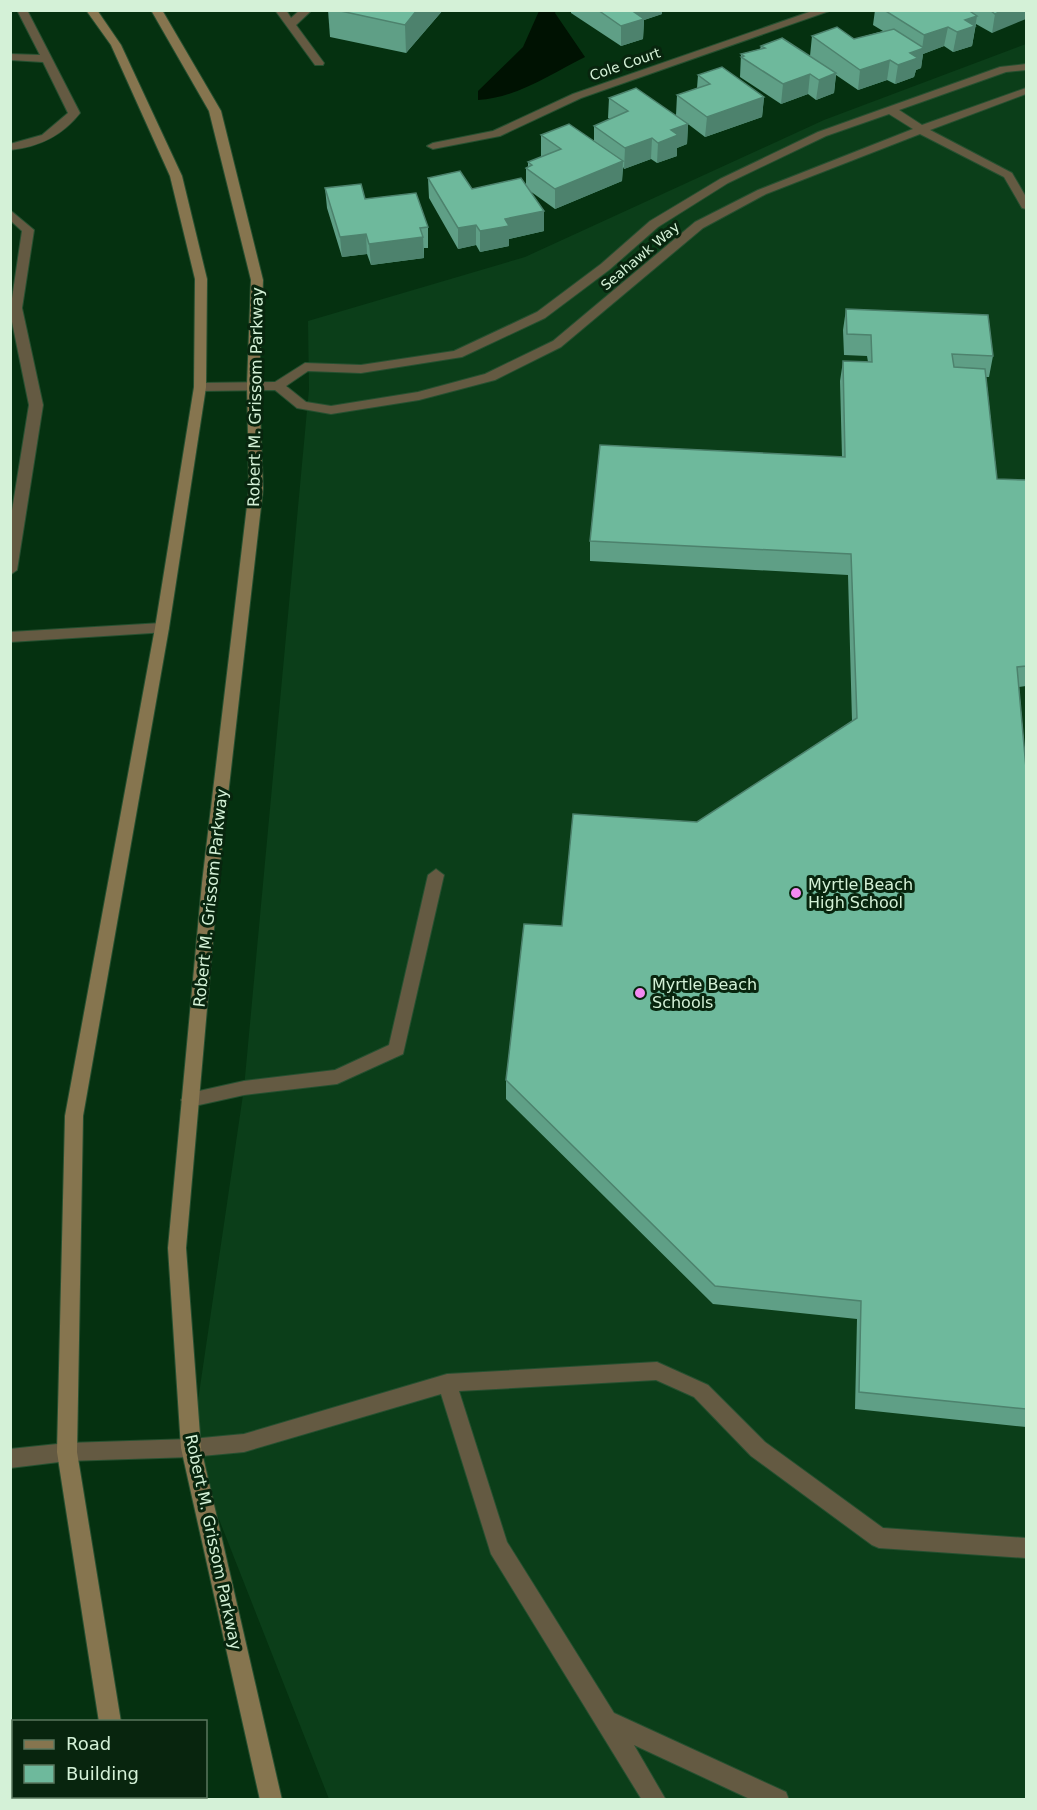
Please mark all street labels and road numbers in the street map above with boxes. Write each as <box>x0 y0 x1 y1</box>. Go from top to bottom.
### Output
street label: Cole Court <box>588 44 663 84</box>
street label: Seahawk Way <box>598 219 682 293</box>
street label: Robert M. Grissom Parkway <box>244 287 267 507</box>
street label: Robert M. Grissom Parkway <box>190 788 231 1008</box>
street label: Robert M. Grissom Parkway <box>181 1433 246 1651</box>

